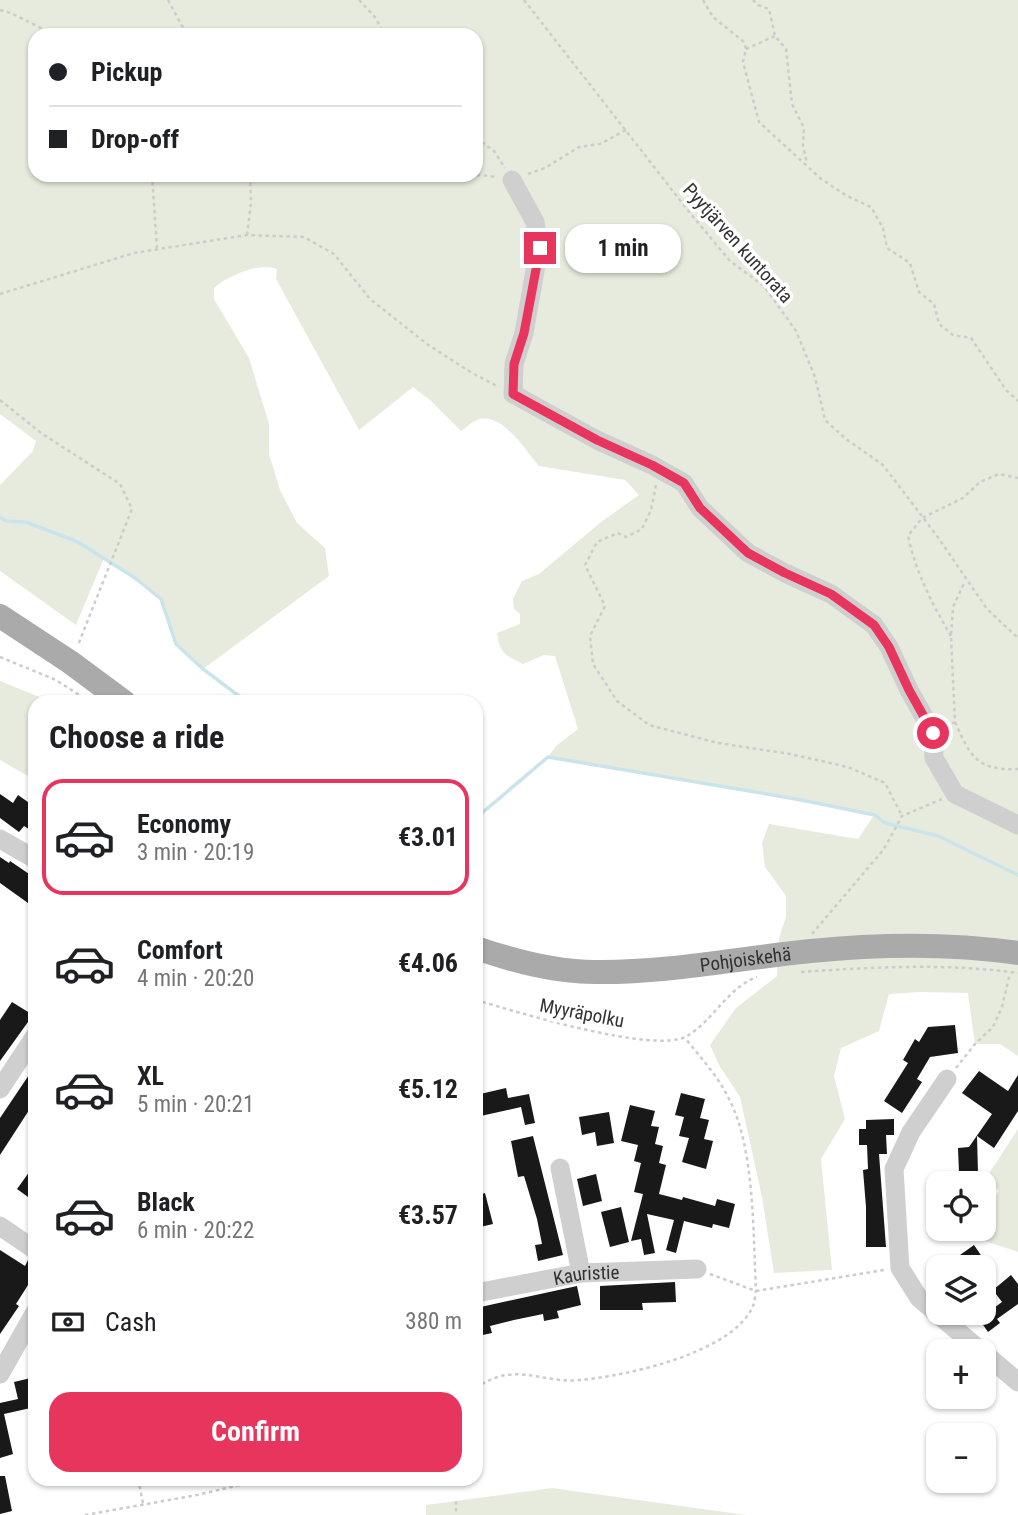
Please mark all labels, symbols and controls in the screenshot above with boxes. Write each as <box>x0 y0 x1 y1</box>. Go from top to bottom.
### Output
text: Pickup <box>91 57 162 87</box>
text: Drop-off <box>91 124 179 154</box>
street label: Pyytjärven kuntorata <box>678 178 798 308</box>
callout: 1 min <box>564 224 680 272</box>
route end <box>524 232 556 264</box>
text: 1 min <box>597 235 649 262</box>
route start <box>917 717 949 749</box>
text: Choose a ride <box>49 718 224 756</box>
icon: car <box>53 806 116 869</box>
text: Economy <box>137 809 231 839</box>
text: €3.01 <box>398 822 458 852</box>
text: 3 min · 20:19 <box>137 839 254 866</box>
icon: car <box>53 932 116 995</box>
text: Comfort <box>137 935 223 965</box>
street label: Pohjoiskehä <box>699 942 792 976</box>
text: €4.06 <box>398 948 458 978</box>
text: 4 min · 20:20 <box>137 965 254 992</box>
street label: Myyräpolku <box>538 994 626 1032</box>
icon: car <box>53 1058 116 1121</box>
text: XL <box>137 1061 164 1091</box>
text: €5.12 <box>398 1074 458 1104</box>
text: 5 min · 20:21 <box>137 1091 254 1118</box>
map controls <box>926 1171 996 1493</box>
button: locate <box>926 1171 996 1241</box>
icon: car <box>53 1184 116 1247</box>
text: Black <box>137 1187 195 1217</box>
text: €3.57 <box>398 1200 458 1230</box>
text: 6 min · 20:22 <box>137 1217 254 1244</box>
button: layers <box>926 1255 996 1325</box>
street label: Kauristie <box>551 1260 620 1290</box>
icon: cash <box>49 1303 87 1341</box>
text: Cash <box>105 1307 157 1337</box>
text: 380 m <box>405 1308 462 1335</box>
button: + <box>926 1339 996 1409</box>
button: Confirm <box>49 1392 462 1472</box>
button: − <box>926 1423 996 1493</box>

